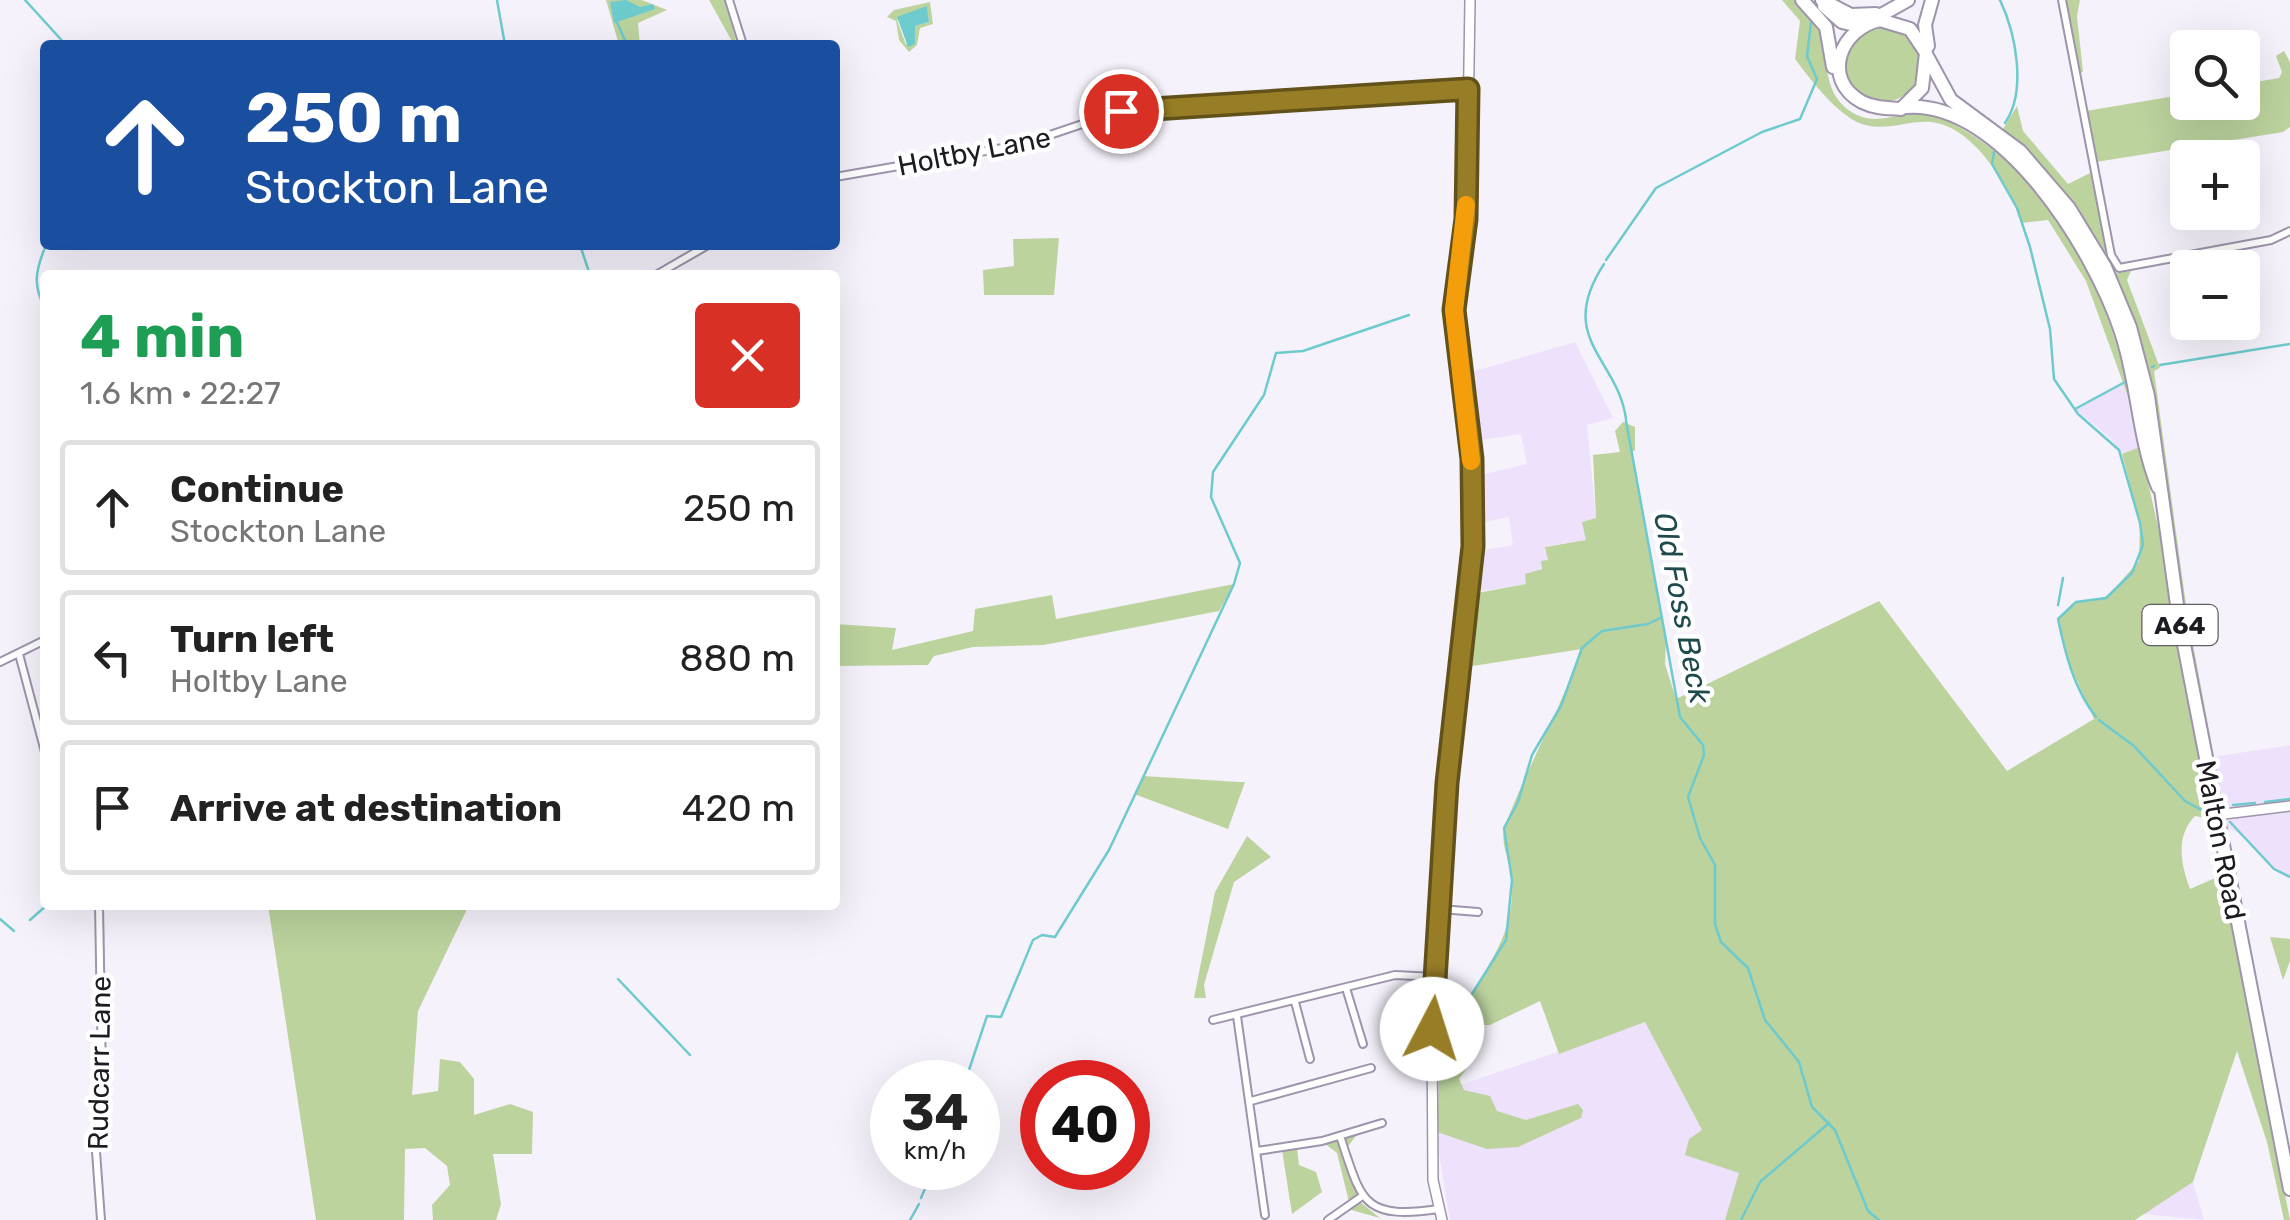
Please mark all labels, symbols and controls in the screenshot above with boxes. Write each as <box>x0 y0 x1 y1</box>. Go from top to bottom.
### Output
map controls <box>2170 30 2260 340</box>
button: search <box>2170 30 2260 120</box>
pin <box>1079 69 1164 154</box>
text: 250 m <box>245 77 462 160</box>
icon: ahead <box>80 80 210 210</box>
icon: arrive <box>1094 84 1149 139</box>
street label: Holtby Lane <box>895 120 1054 183</box>
button: + <box>2170 140 2260 230</box>
text: Stockton Lane <box>245 161 549 214</box>
button: − <box>2170 250 2260 340</box>
text: 4 min <box>80 301 244 372</box>
button: close <box>695 303 800 408</box>
text: 1.6 km · 22:27 <box>80 374 281 412</box>
text: Continue <box>170 466 344 512</box>
icon: ahead <box>85 480 140 535</box>
text: 250 m <box>683 485 795 531</box>
water label: Old Foss Beck <box>1646 509 1718 707</box>
text: Stockton Lane <box>170 512 386 550</box>
road number: A64 <box>2142 605 2218 645</box>
text: Turn left <box>170 616 334 662</box>
icon: left <box>85 630 140 685</box>
text: 880 m <box>679 635 795 681</box>
text: Holtby Lane <box>170 662 348 700</box>
street label: Malton Road <box>2189 758 2252 923</box>
icon: arrive <box>85 780 140 835</box>
text: Arrive at destination <box>170 785 562 831</box>
text: 420 m <box>682 785 795 831</box>
street label: Rudcarr Lane <box>81 976 118 1150</box>
position arrow <box>1380 977 1484 1081</box>
speed limit sign: 40 <box>1020 1060 1150 1190</box>
text: 34 <box>901 1083 969 1143</box>
text: km/h <box>904 1136 966 1165</box>

